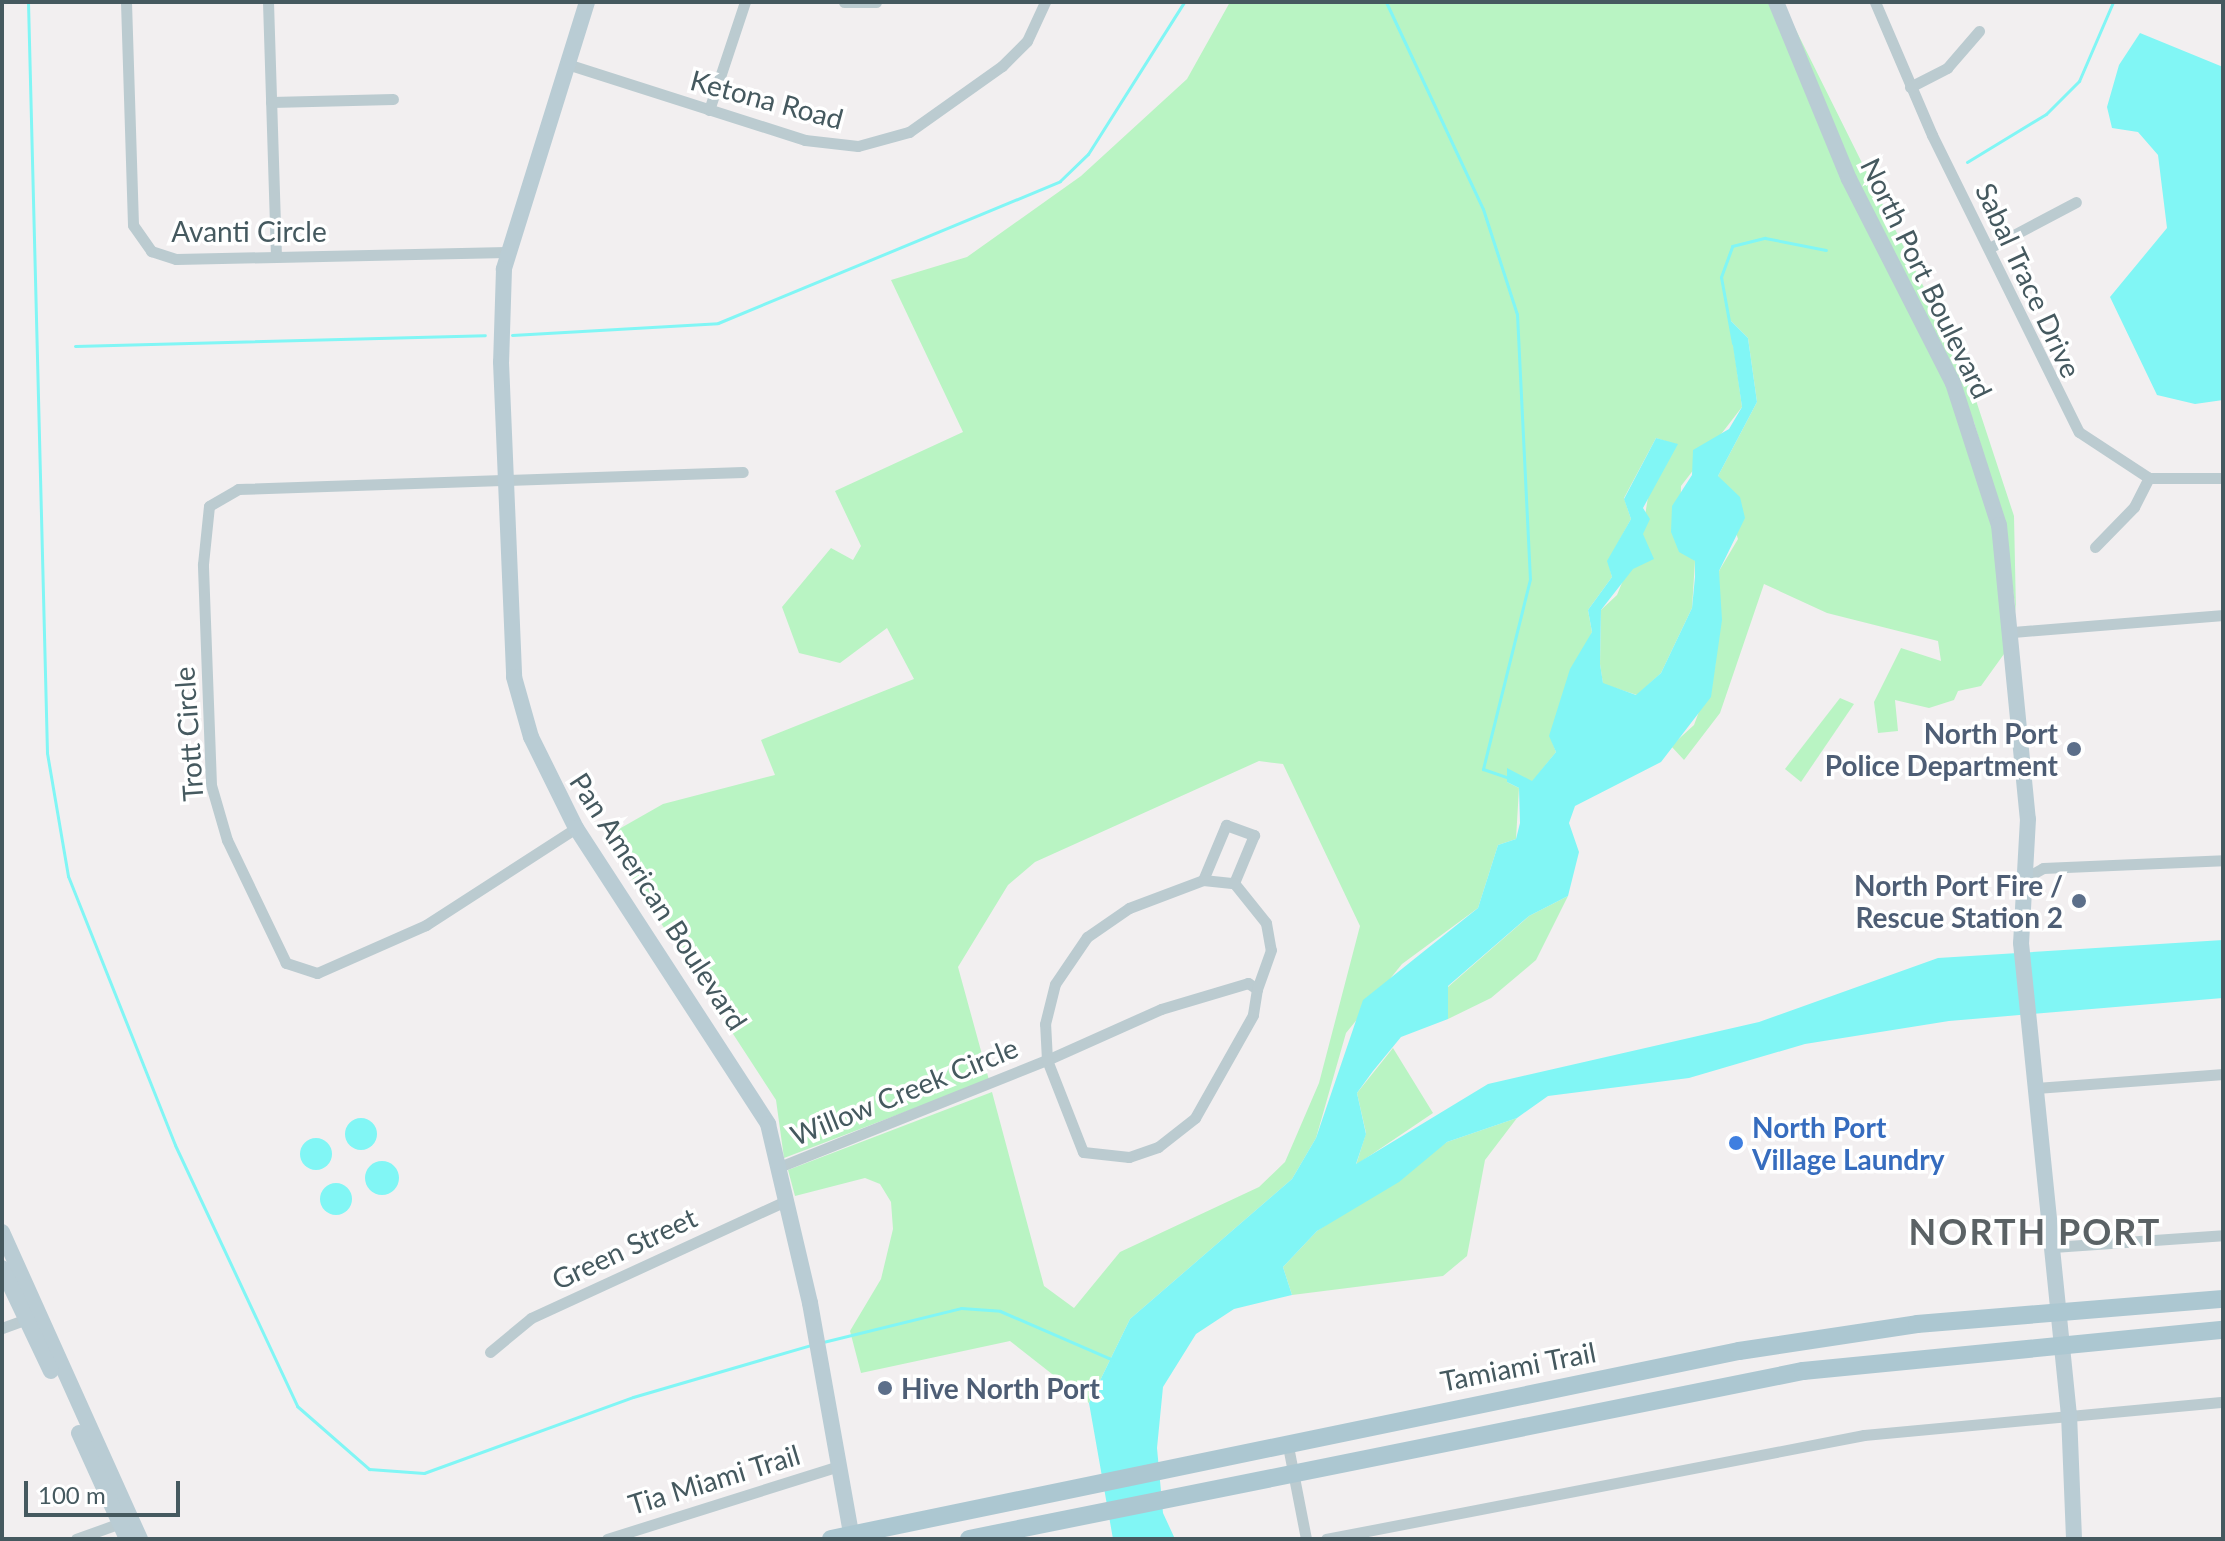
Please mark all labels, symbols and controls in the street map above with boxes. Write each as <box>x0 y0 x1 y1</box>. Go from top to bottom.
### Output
street label: Ketona Road <box>687 62 847 136</box>
street label: North Port Boulevard <box>1854 152 2000 404</box>
street label: Sabal Trace Drive <box>1969 177 2089 383</box>
street label: Avanti Circle <box>171 214 327 248</box>
street label: Trott Circle <box>167 666 209 802</box>
place label: North Port Police Department <box>1825 716 2058 782</box>
marker: North Port Police Department <box>2065 740 2083 758</box>
street label: Pan American Boulevard <box>563 766 755 1036</box>
place label: North Port Fire / Rescue Station 2 <box>1854 868 2063 934</box>
marker: North Port Fire / Rescue Station 2 <box>2070 892 2088 910</box>
street label: Willow Creek Circle <box>785 1030 1023 1152</box>
place label: North Port Village Laundry <box>1752 1110 1944 1176</box>
marker: North Port Village Laundry <box>1727 1134 1745 1152</box>
street label: Green Street <box>546 1200 702 1296</box>
district label: NORTH PORT <box>1909 1210 2161 1254</box>
street label: Tamiami Trail <box>1437 1334 1599 1398</box>
place label: Hive North Port <box>901 1371 1100 1405</box>
marker: Hive North Port <box>876 1379 894 1397</box>
street label: Tia Miami Trail <box>624 1437 804 1521</box>
scale bar <box>28 1465 184 1515</box>
text: 100 m <box>38 1480 106 1509</box>

